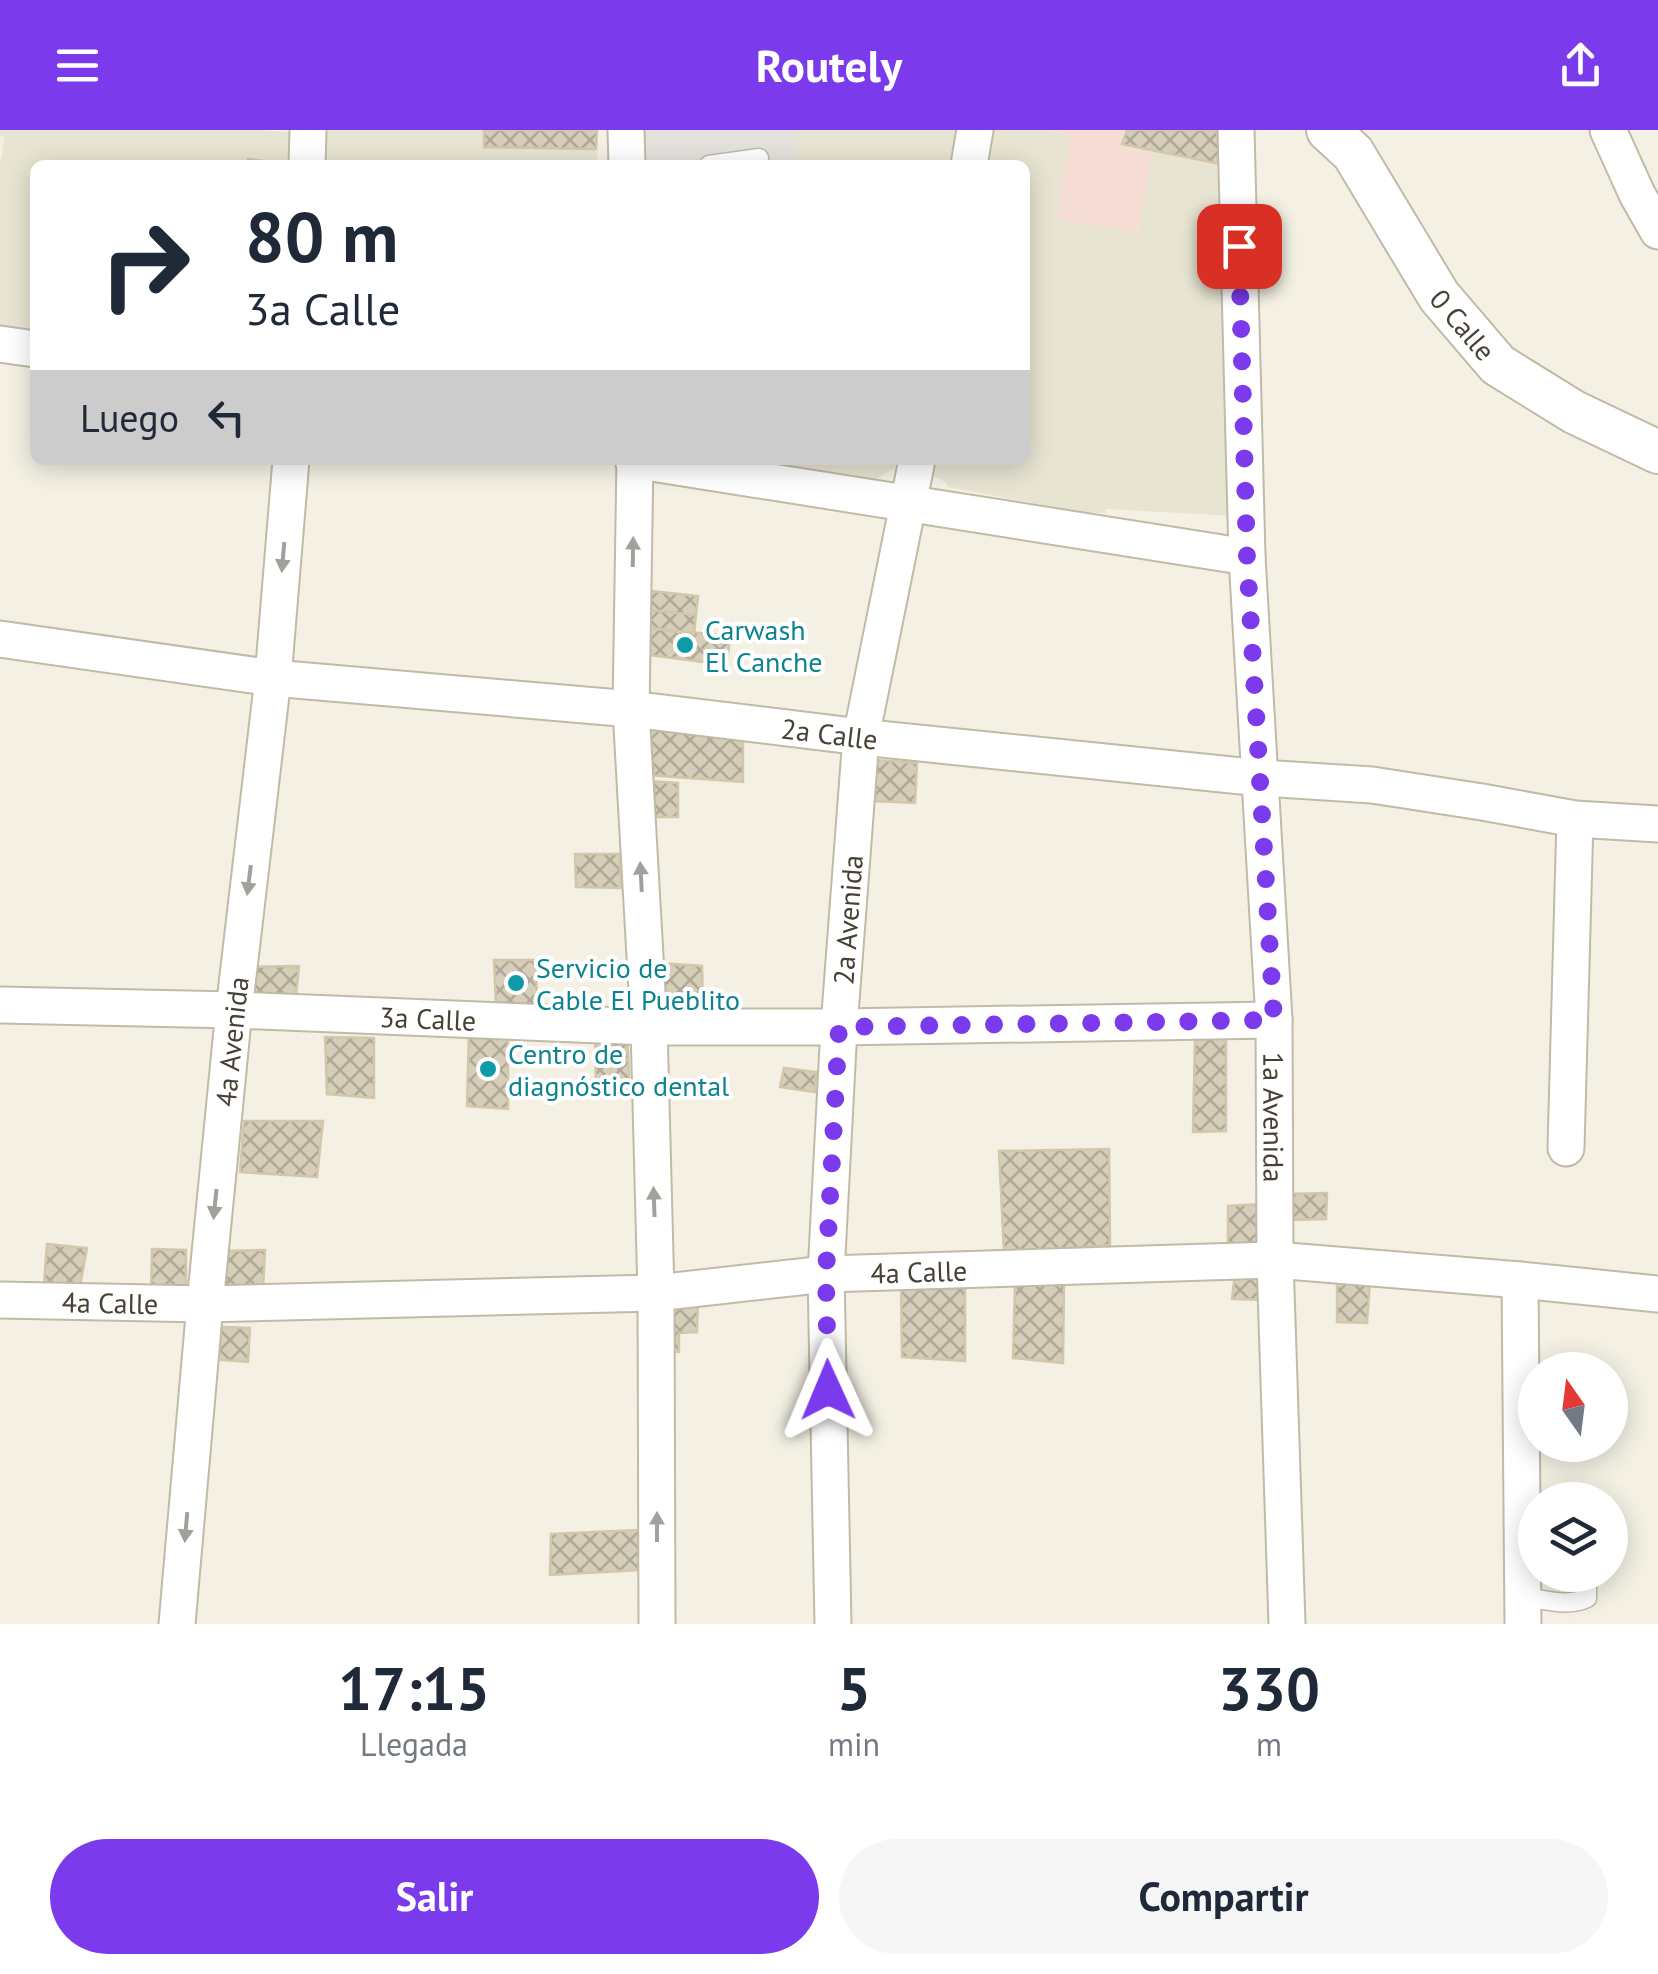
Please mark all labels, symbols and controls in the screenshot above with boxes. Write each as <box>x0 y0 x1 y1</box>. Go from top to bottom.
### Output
text: Routely <box>756 36 902 94</box>
icon: menu <box>50 38 105 93</box>
icon: share <box>1553 38 1608 93</box>
text: 80 m <box>245 191 398 281</box>
icon: right <box>80 200 210 330</box>
pin <box>1197 204 1282 289</box>
icon: arrive <box>1212 219 1267 274</box>
text: 3a Calle <box>245 279 400 337</box>
street label: 0 Calle <box>1422 281 1504 368</box>
icon: left <box>199 390 254 445</box>
text: Luego <box>80 393 179 442</box>
one-way arrow <box>625 536 641 568</box>
one-way arrow <box>275 542 291 574</box>
place label: Carwash El Canche <box>705 611 823 680</box>
marker: Carwash El Canche <box>674 634 696 656</box>
street label: 2a Calle <box>779 709 879 757</box>
street label: 2a Avenida <box>824 853 871 986</box>
one-way arrow <box>633 860 649 892</box>
one-way arrow <box>241 865 257 897</box>
place label: Servicio de Cable El Pueblito <box>536 949 740 1018</box>
marker: Servicio de Cable El Pueblito <box>505 972 527 994</box>
street label: 4a Avenida <box>206 975 256 1108</box>
street label: 3a Calle <box>379 997 477 1038</box>
place label: Centro de diagnóstico dental <box>508 1035 729 1104</box>
street label: 1a Avenida <box>1256 1052 1293 1182</box>
marker: Centro de diagnóstico dental <box>477 1058 499 1080</box>
one-way arrow <box>646 1185 662 1217</box>
one-way arrow <box>207 1188 223 1220</box>
street label: 4a Calle <box>870 1251 968 1291</box>
street label: 4a Calle <box>61 1283 159 1322</box>
position arrow <box>776 1338 880 1442</box>
north arrow <box>1518 1352 1628 1462</box>
map controls <box>1518 1352 1628 1592</box>
button: layers <box>1518 1482 1628 1592</box>
one-way arrow <box>649 1510 665 1542</box>
one-way arrow <box>177 1512 193 1544</box>
text: 17:15 <box>338 1649 490 1727</box>
text: 5 <box>837 1649 871 1727</box>
text: 330 <box>1218 1649 1320 1727</box>
text: Llegada <box>360 1723 468 1765</box>
text: min <box>828 1723 880 1765</box>
text: m <box>1256 1723 1282 1765</box>
button: Salir <box>50 1839 819 1954</box>
button: Compartir <box>839 1839 1608 1954</box>

